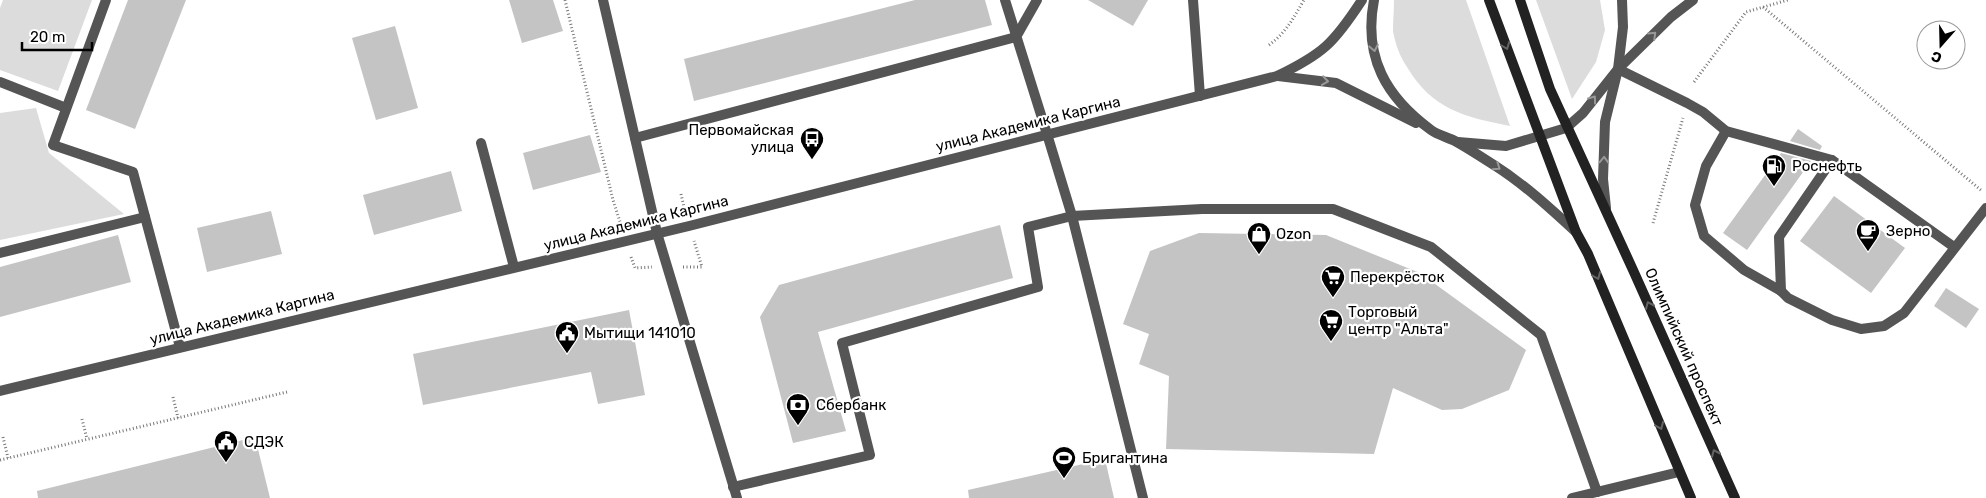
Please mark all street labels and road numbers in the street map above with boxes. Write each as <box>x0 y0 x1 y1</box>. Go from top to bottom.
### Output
street label: улица Академика Каргина <box>934 92 1122 156</box>
street label: улица Академика Каргина <box>542 191 730 255</box>
street label: Олимпийский проспект <box>1641 265 1727 429</box>
street label: улица Академика Каргина <box>148 285 336 349</box>

